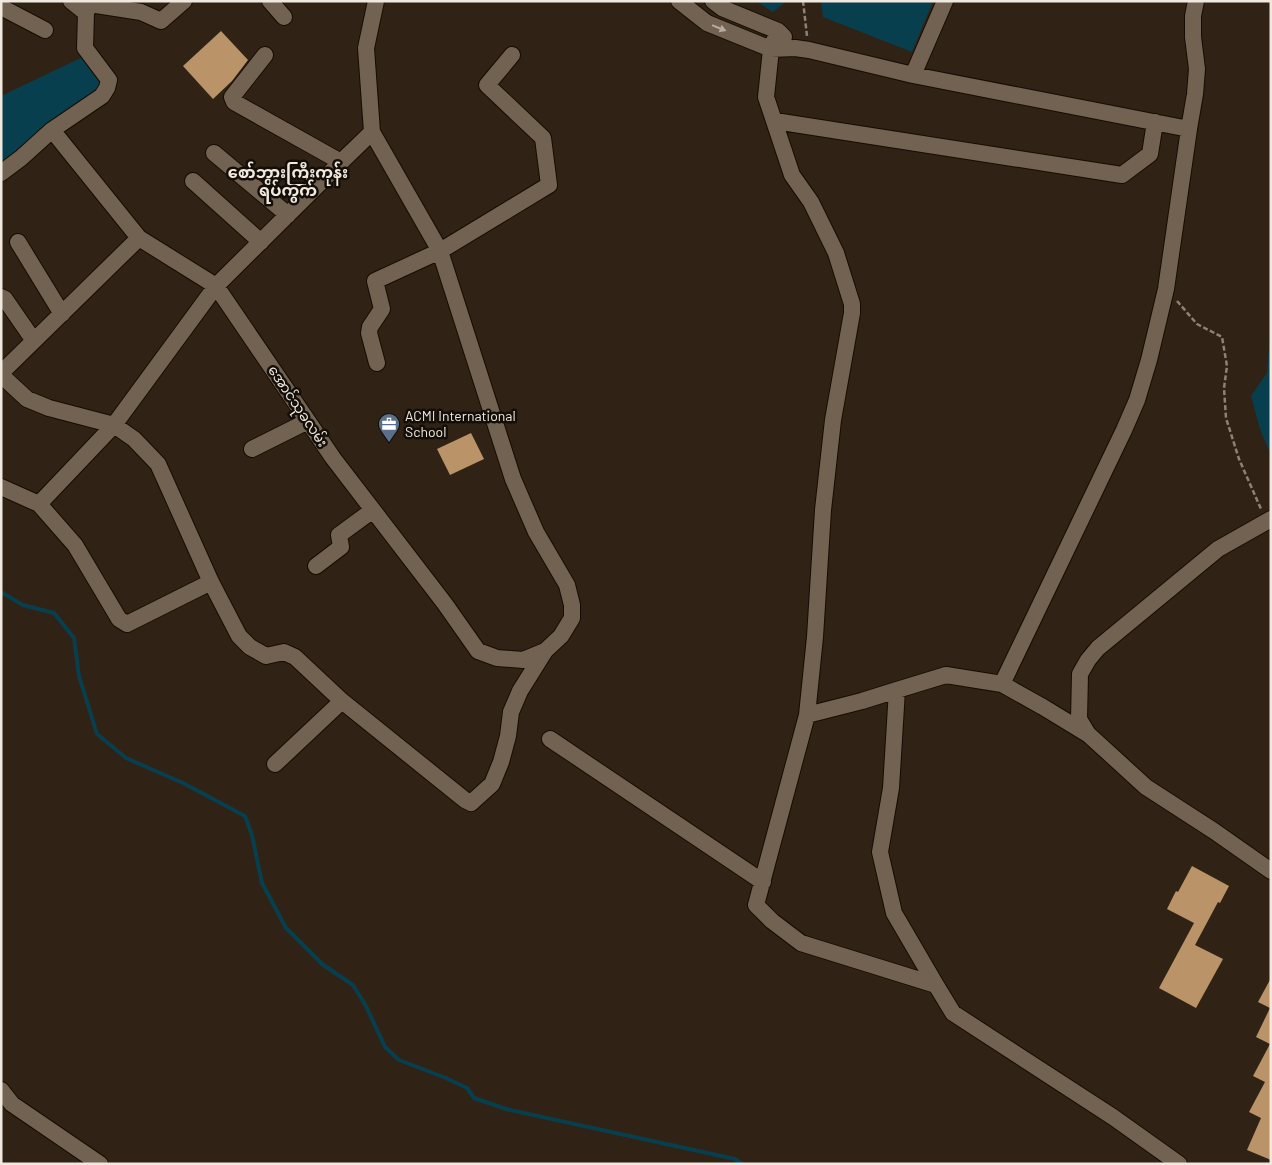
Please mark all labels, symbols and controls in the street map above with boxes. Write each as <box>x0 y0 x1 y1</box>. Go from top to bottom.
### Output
one-way arrow <box>712 24 727 32</box>
district label: စော်ဘွားကြီးကုန်း ရပ်ကွက် <box>228 161 348 204</box>
street label: အောင်သုခလမ်း <box>262 361 333 452</box>
place label: ACMI International School <box>405 407 516 440</box>
office icon: ACMI International School <box>377 412 401 443</box>

